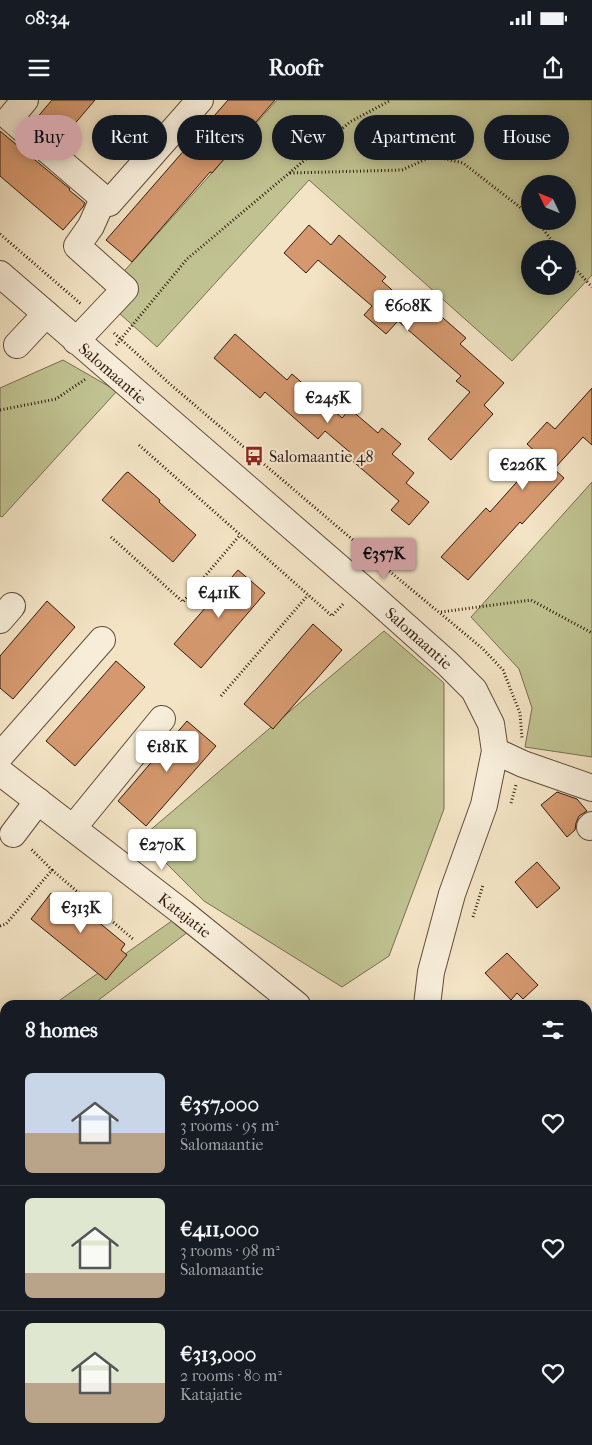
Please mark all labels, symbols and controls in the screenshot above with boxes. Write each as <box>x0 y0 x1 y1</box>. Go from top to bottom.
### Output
text: 08:34 <box>25 7 69 29</box>
icon: menu <box>25 54 53 82</box>
icon: share <box>539 54 567 82</box>
text: Roofr <box>269 55 323 81</box>
chip: Buy <box>15 115 82 160</box>
chip: Rent <box>92 115 167 160</box>
chip: Filters <box>177 115 262 160</box>
chip: New <box>272 115 344 160</box>
chip: Apartment <box>354 115 474 160</box>
chip: House <box>484 115 569 160</box>
north arrow <box>521 175 576 230</box>
map controls <box>521 175 576 295</box>
button: locate <box>521 240 576 295</box>
pin: €608K <box>373 290 443 332</box>
text: €608K <box>385 296 431 315</box>
street label: Salomaantie <box>75 339 150 408</box>
pin: €245K <box>293 382 363 424</box>
text: €245K <box>305 388 351 407</box>
bus stop icon: Salomaantie 48 <box>243 445 265 467</box>
place label: Salomaantie 48 <box>269 447 373 466</box>
pin: €226K <box>488 448 558 491</box>
text: €226K <box>500 455 546 474</box>
pin: €357K <box>349 538 419 580</box>
text: €357K <box>363 544 405 563</box>
pin: €411K <box>184 576 254 619</box>
text: €411K <box>198 583 240 602</box>
street label: Salomaantie <box>381 603 456 673</box>
pin: €181K <box>132 730 202 773</box>
text: €181K <box>147 737 187 756</box>
pin: €270K <box>127 828 197 871</box>
text: €270K <box>139 835 185 854</box>
street label: Katajatie <box>154 889 215 942</box>
pin: €313K <box>46 892 116 934</box>
text: €313K <box>61 898 101 917</box>
icon: filters <box>539 1016 567 1044</box>
text: 8 homes <box>25 1018 98 1042</box>
text: €357,000 <box>180 1092 259 1116</box>
icon: home <box>65 1093 125 1153</box>
icon: heart <box>539 1109 567 1137</box>
text: 3 rooms · 95 m² <box>180 1116 279 1135</box>
text: Salomaantie <box>180 1135 264 1154</box>
text: €411,000 <box>180 1217 259 1241</box>
icon: home <box>65 1218 125 1278</box>
icon: heart <box>539 1234 567 1262</box>
text: 3 rooms · 98 m² <box>180 1241 280 1260</box>
text: Salomaantie <box>180 1260 264 1279</box>
text: €313,000 <box>180 1342 256 1366</box>
icon: home <box>65 1343 125 1403</box>
icon: heart <box>539 1359 567 1387</box>
text: 2 rooms · 80 m² <box>180 1366 282 1385</box>
text: Katajatie <box>180 1385 242 1404</box>

